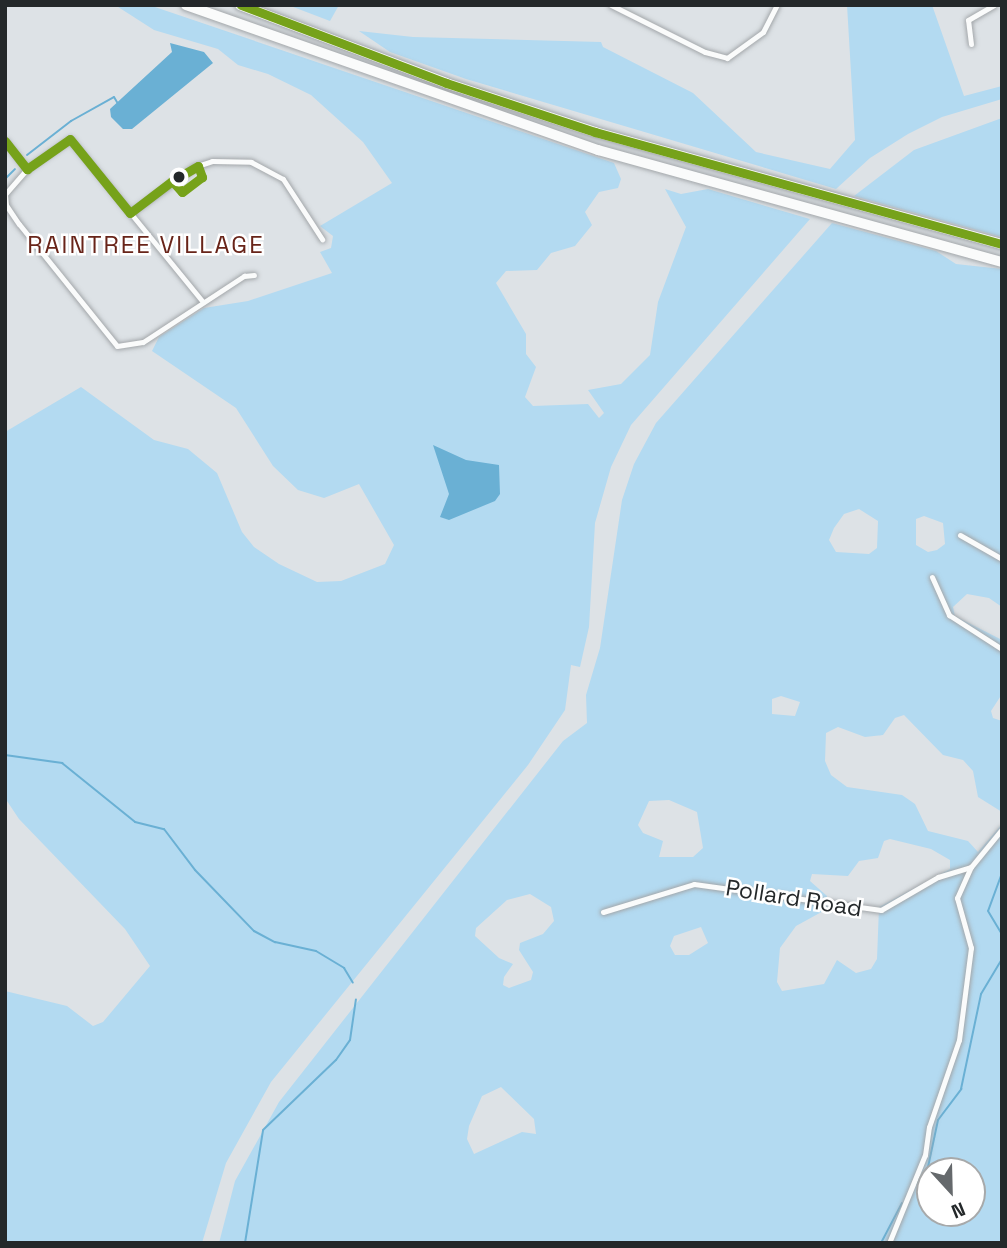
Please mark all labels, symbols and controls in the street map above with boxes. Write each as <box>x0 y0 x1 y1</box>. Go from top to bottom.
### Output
unlabelled marker <box>172 170 186 184</box>
district label: RAINTREE VILLAGE <box>29 231 263 259</box>
street label: Pollard Road <box>724 874 864 922</box>
north arrow <box>916 1157 986 1227</box>
text: N <box>948 1196 969 1224</box>

